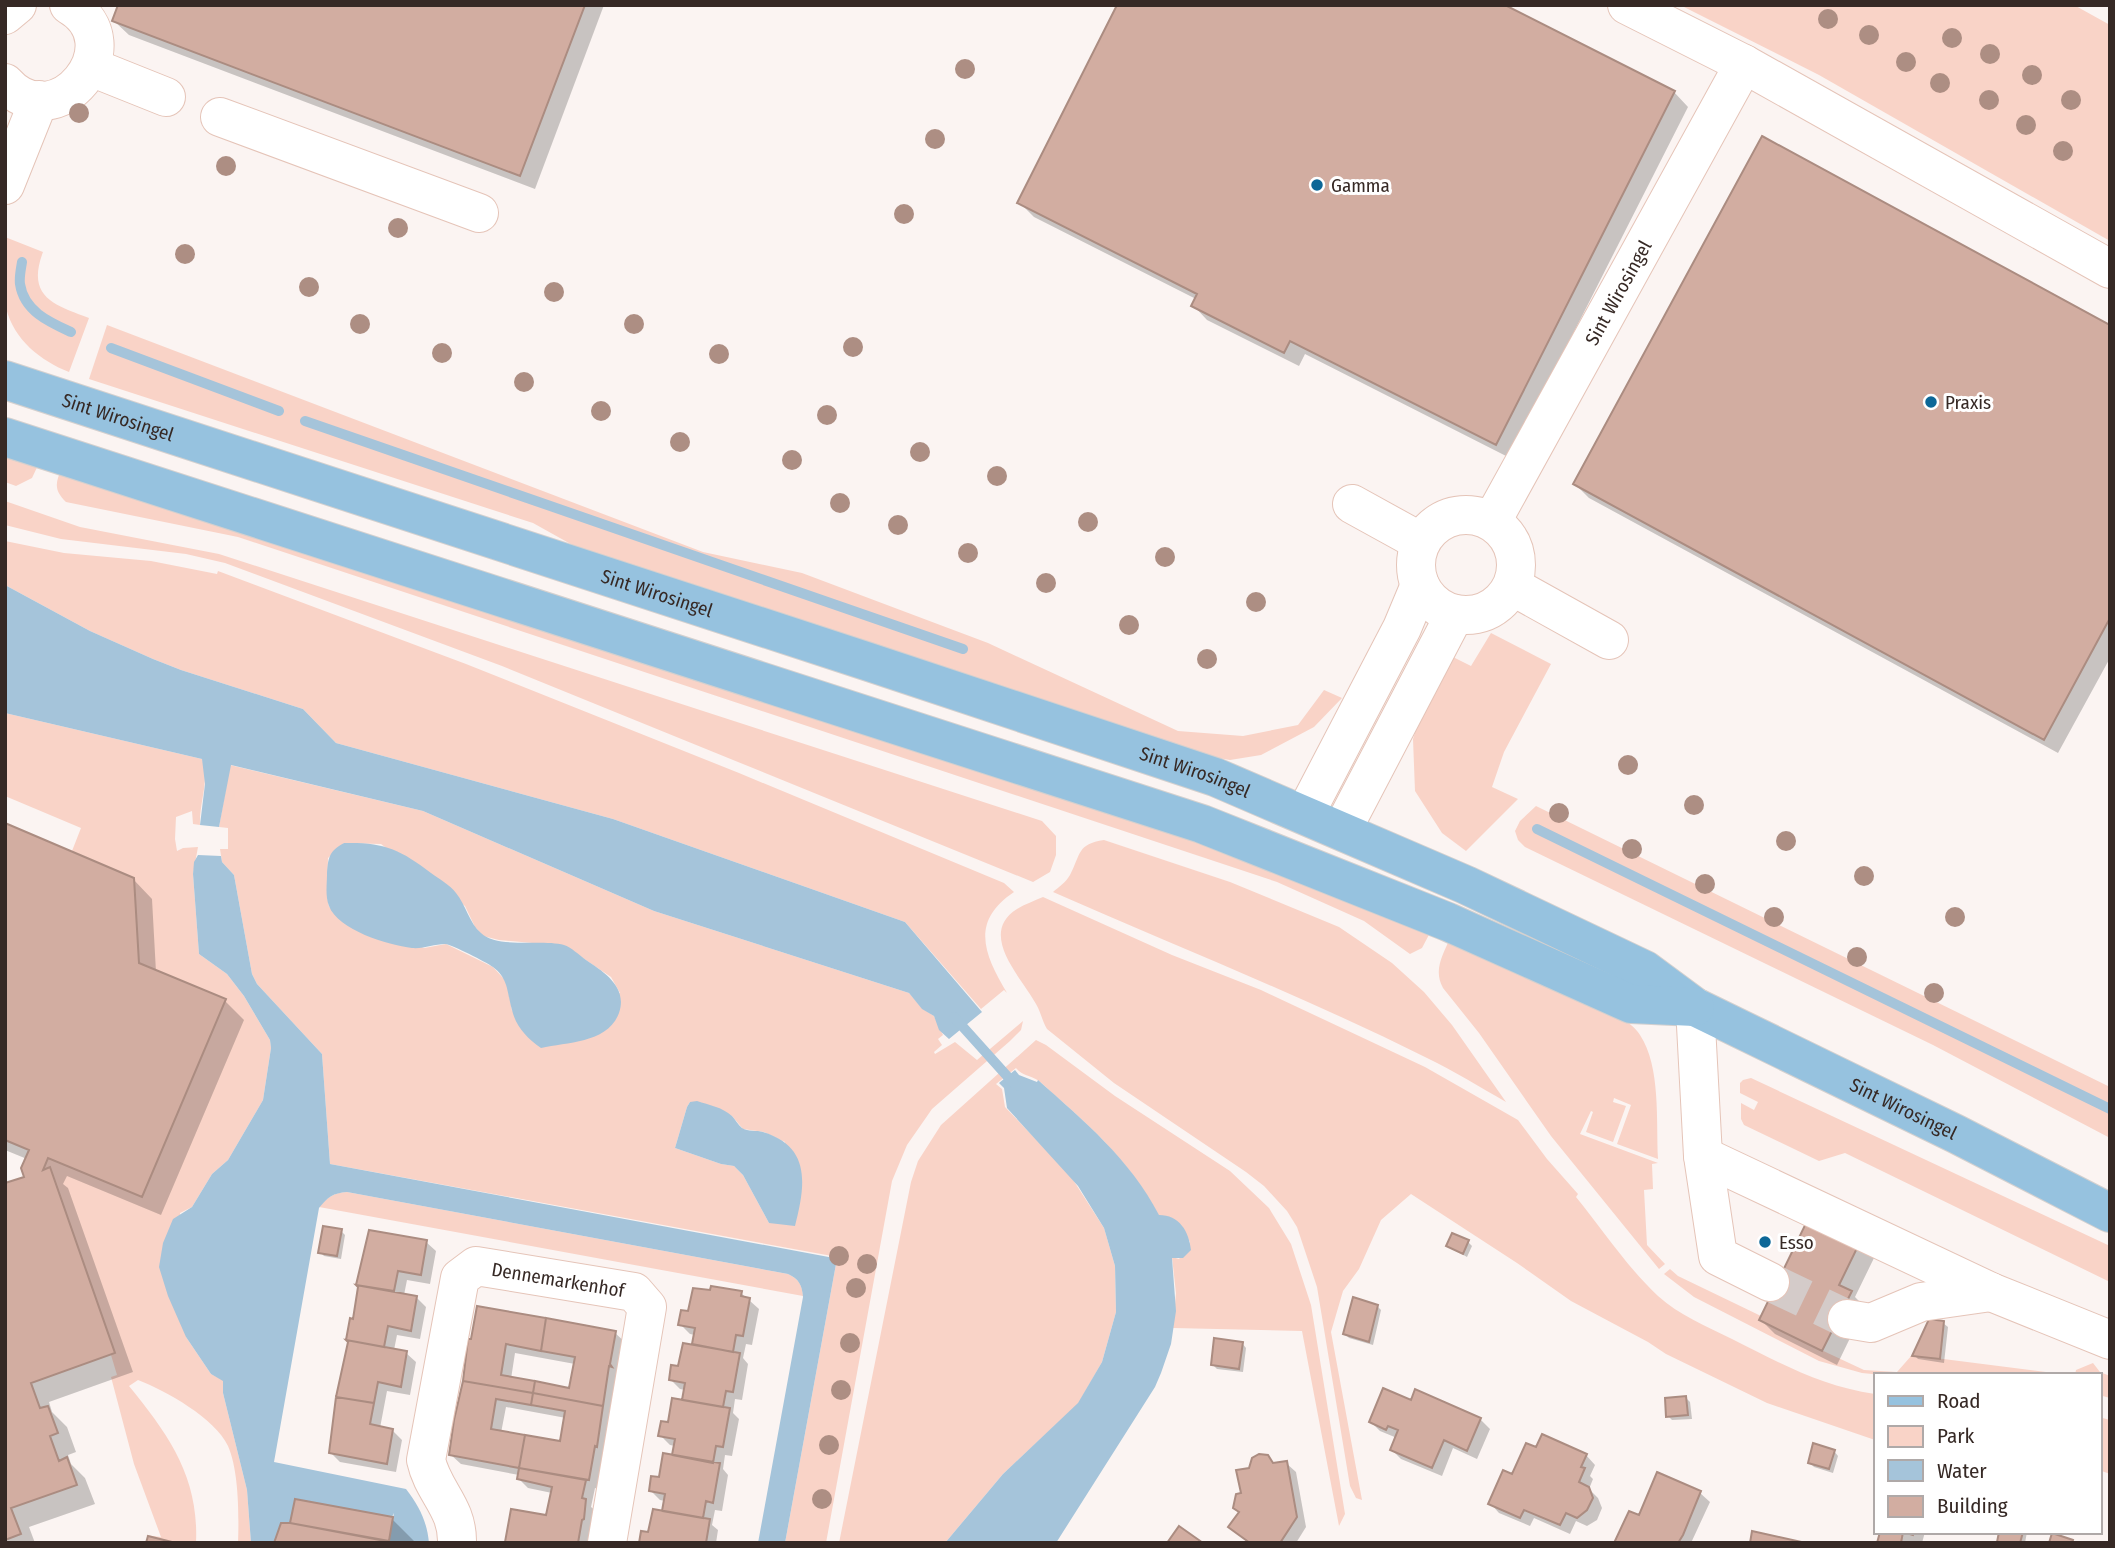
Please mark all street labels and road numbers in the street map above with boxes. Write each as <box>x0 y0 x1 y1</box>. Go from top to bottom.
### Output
street label: Sint Wirosingel <box>1580 236 1656 349</box>
street label: Sint Wirosingel <box>59 388 177 446</box>
street label: Sint Wirosingel <box>598 564 716 622</box>
street label: Sint Wirosingel <box>1137 741 1254 802</box>
street label: Sint Wirosingel <box>1846 1073 1961 1144</box>
street label: Dennemarkenhof <box>490 1257 627 1302</box>

